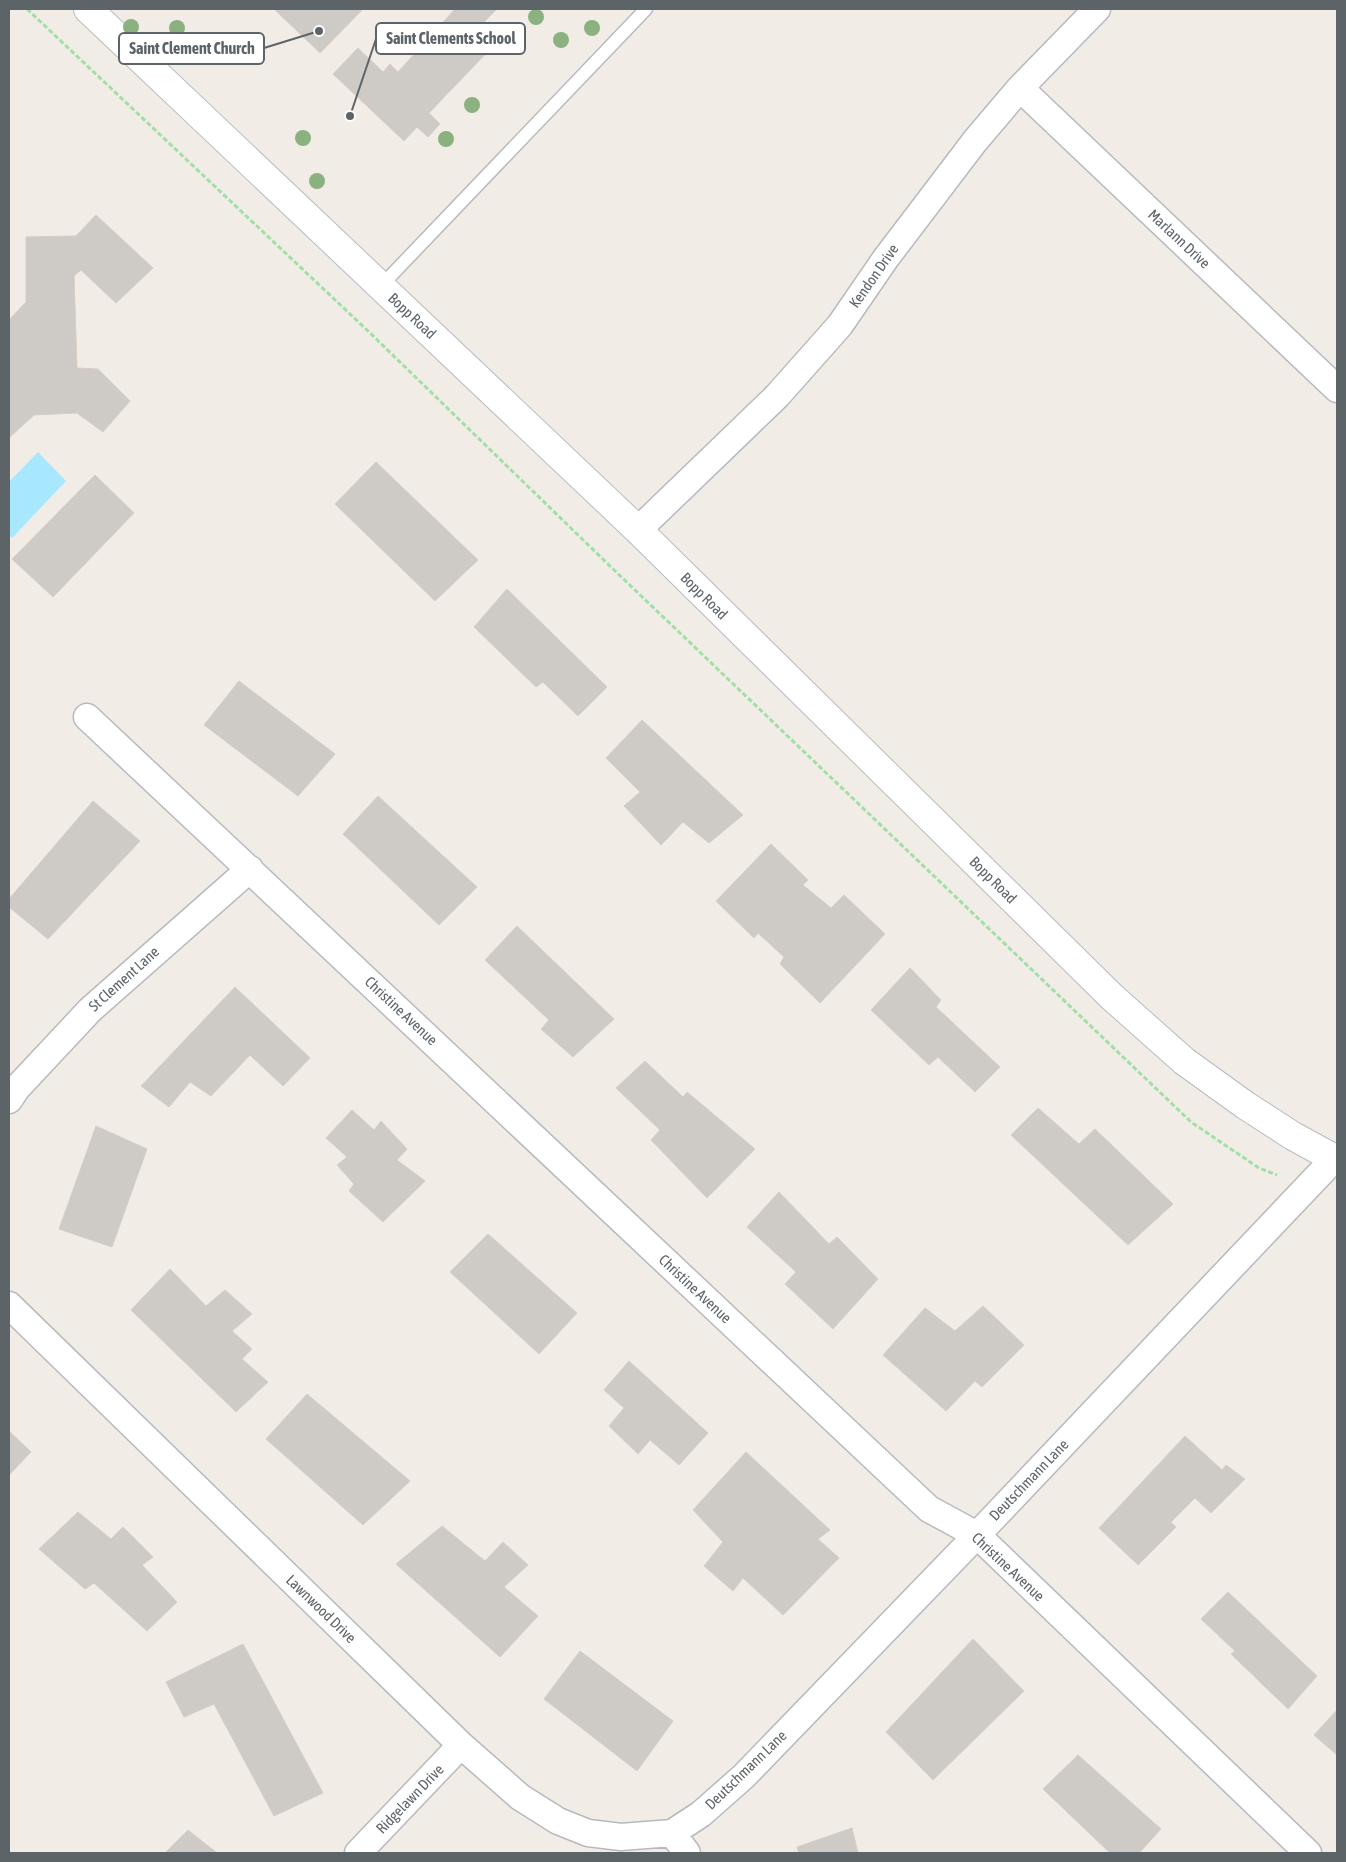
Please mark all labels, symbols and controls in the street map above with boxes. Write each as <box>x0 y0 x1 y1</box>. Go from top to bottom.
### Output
callout: Saint Clements School <box>376 23 525 54</box>
text: Saint Clements School <box>386 29 517 47</box>
callout: Saint Clement Church <box>119 33 264 64</box>
text: Saint Clement Church <box>129 39 255 57</box>
street label: Marlann Drive <box>1145 206 1214 272</box>
street label: Kendon Drive <box>845 240 902 311</box>
street label: Bopp Road <box>385 289 440 342</box>
street label: Bopp Road <box>677 569 731 623</box>
street label: Bopp Road <box>966 853 1020 907</box>
street label: St Clement Lane <box>85 943 162 1014</box>
street label: Christine Avenue <box>362 973 441 1049</box>
street label: Christine Avenue <box>656 1251 735 1327</box>
street label: Deutschmann Lane <box>986 1435 1072 1524</box>
street label: Christine Avenue <box>969 1529 1048 1605</box>
street label: Lawnwood Drive <box>283 1571 360 1646</box>
street label: Deutschmann Lane <box>702 1727 790 1813</box>
street label: Ridgelawn Drive <box>372 1760 447 1837</box>

